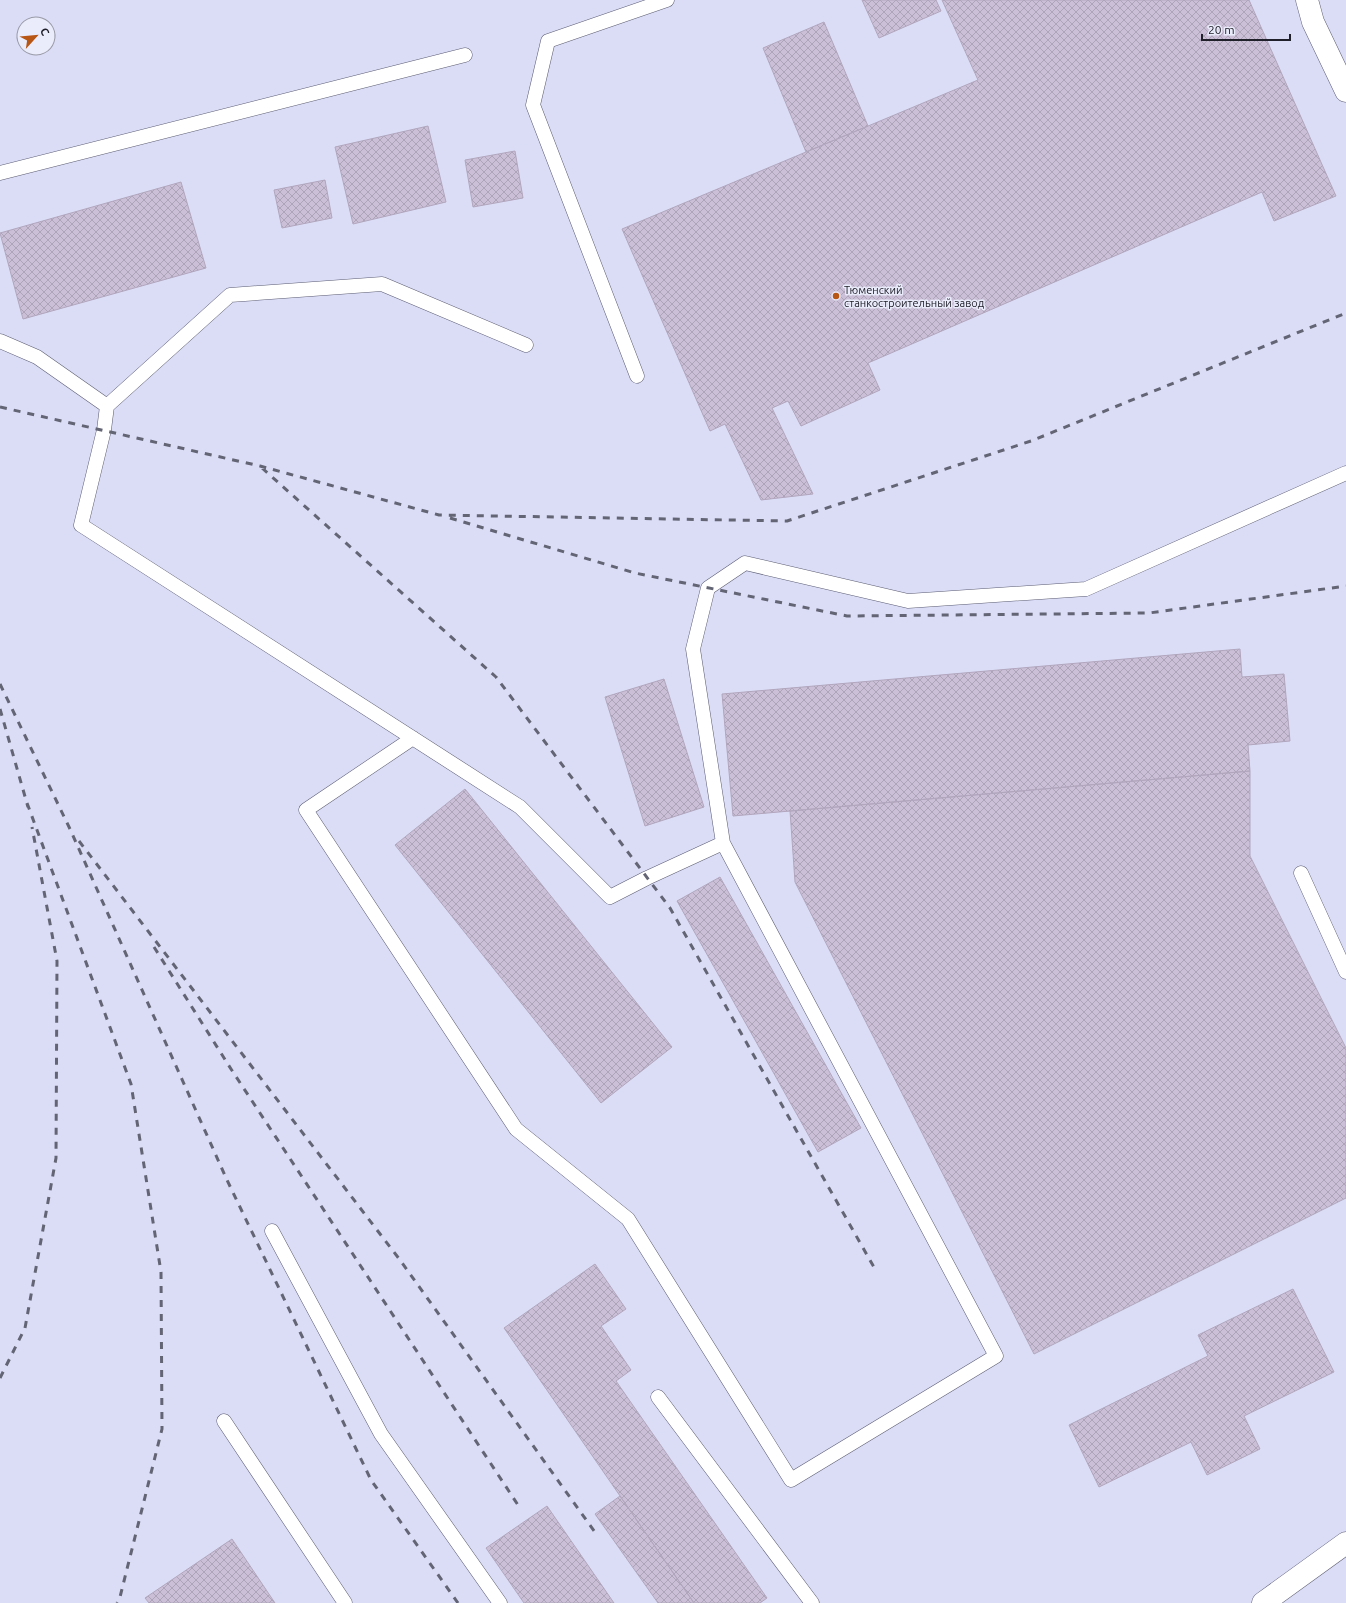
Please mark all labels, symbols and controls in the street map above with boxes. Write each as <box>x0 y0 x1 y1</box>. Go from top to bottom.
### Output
north arrow <box>16 16 56 56</box>
scale bar <box>1202 16 1290 42</box>
text: 20 m <box>1208 23 1235 36</box>
text: С <box>38 26 52 37</box>
place label: Тюменский станкостроительный завод <box>844 284 985 309</box>
marker: Тюменский станкостроительный завод <box>831 291 841 301</box>

